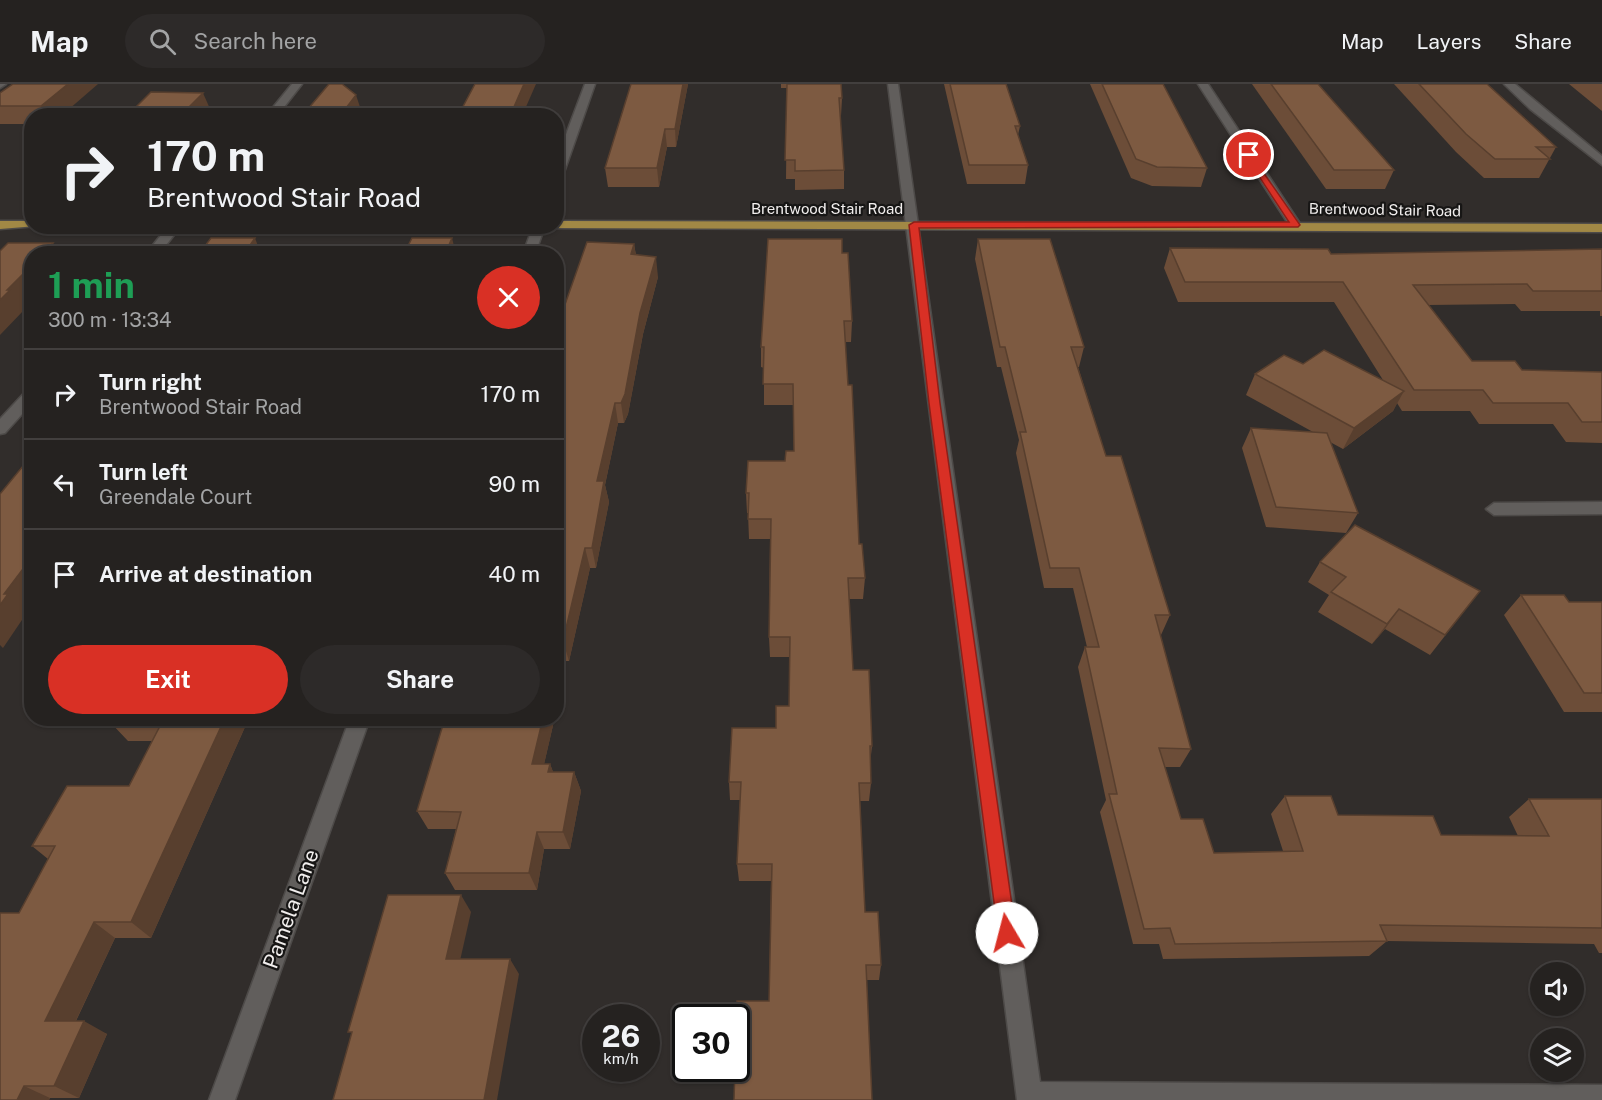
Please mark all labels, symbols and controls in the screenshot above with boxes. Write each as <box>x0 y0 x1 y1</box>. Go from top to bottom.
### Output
search box <box>125 14 545 68</box>
text: Map <box>30 25 89 58</box>
icon: search <box>146 25 179 58</box>
text: Search here <box>194 28 317 54</box>
text: Map <box>1341 29 1384 54</box>
text: Layers <box>1417 29 1481 54</box>
text: Share <box>1514 29 1572 54</box>
pin <box>1223 129 1274 180</box>
text: 170 m <box>147 131 265 180</box>
icon: right <box>48 132 126 210</box>
icon: arrive <box>1232 138 1265 171</box>
text: Brentwood Stair Road <box>147 181 421 213</box>
street label: Brentwood Stair Road <box>751 200 903 217</box>
street label: Brentwood Stair Road <box>1309 200 1461 219</box>
text: 1 min <box>48 264 135 306</box>
button: close <box>477 266 540 329</box>
text: 300 m · 13:34 <box>48 308 172 332</box>
text: Turn right <box>99 369 202 395</box>
icon: right <box>48 378 81 411</box>
text: 170 m <box>480 381 540 407</box>
text: Brentwood Stair Road <box>99 395 302 419</box>
text: Turn left <box>99 459 188 485</box>
icon: left <box>48 468 81 501</box>
text: 90 m <box>489 471 540 497</box>
text: Greendale Court <box>99 485 252 509</box>
icon: arrive <box>48 558 81 591</box>
text: Arrive at destination <box>99 561 312 587</box>
text: 40 m <box>488 561 540 587</box>
button: Exit <box>48 645 288 714</box>
button: Share <box>300 645 540 714</box>
street label: Pamela Lane <box>257 846 324 972</box>
position arrow <box>975 901 1039 965</box>
map controls <box>1530 962 1584 1082</box>
button: sound <box>1530 962 1584 1016</box>
speed limit sign: 30 <box>672 1004 750 1082</box>
text: 26 <box>602 1018 640 1054</box>
button: layers <box>1530 1028 1584 1082</box>
text: km/h <box>603 1050 639 1067</box>

